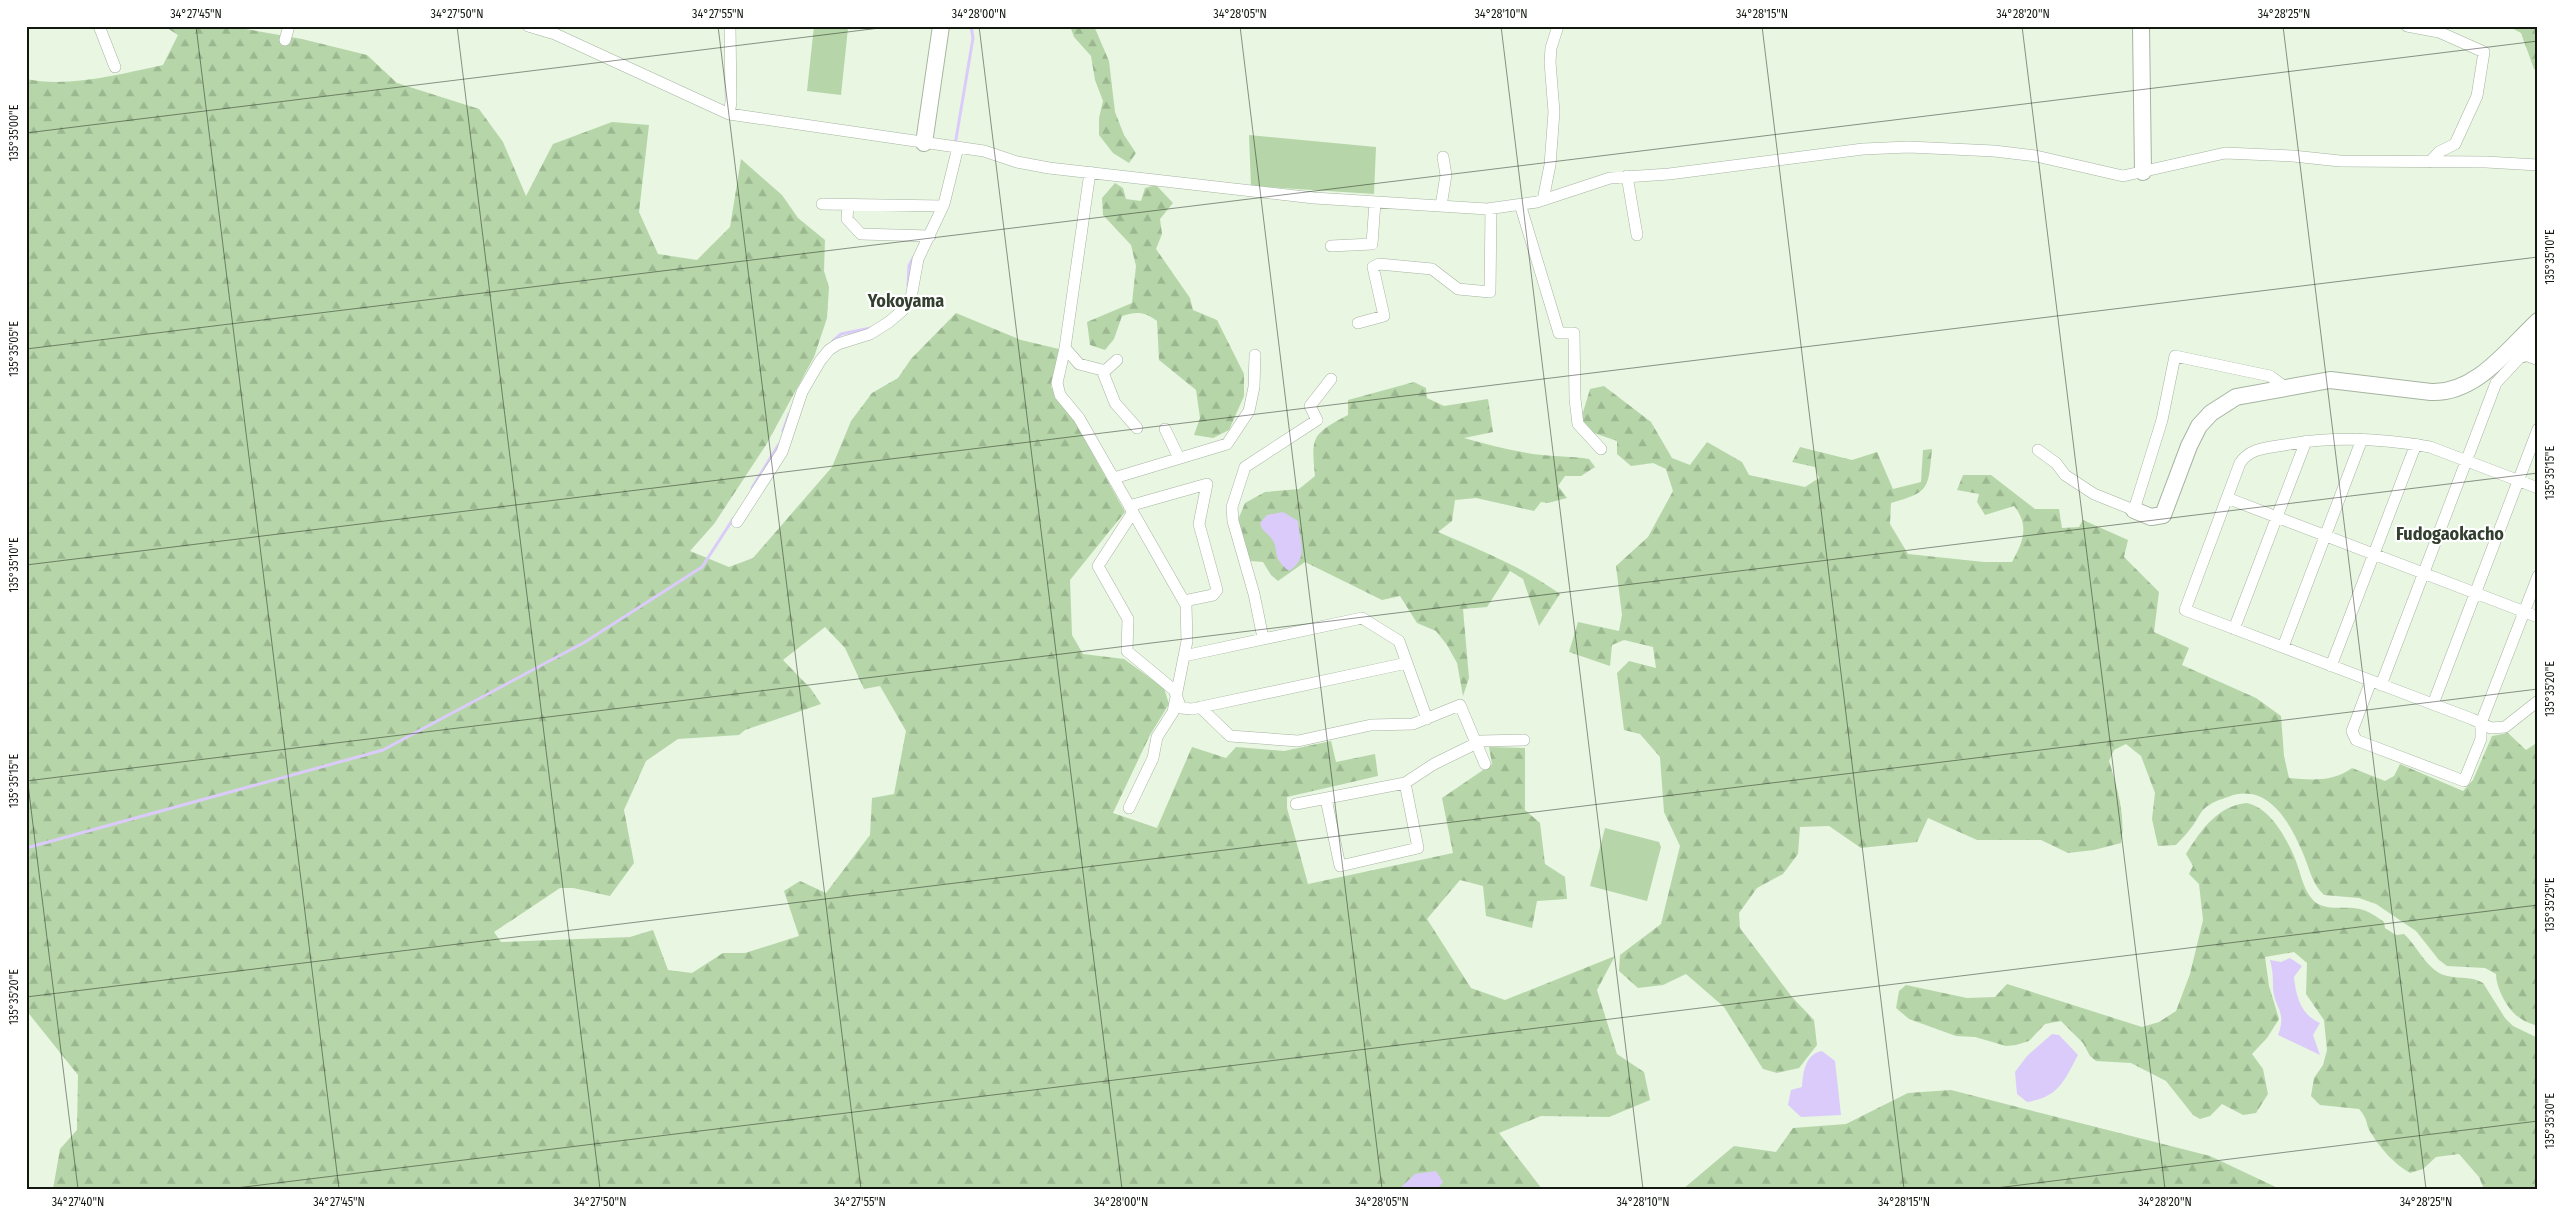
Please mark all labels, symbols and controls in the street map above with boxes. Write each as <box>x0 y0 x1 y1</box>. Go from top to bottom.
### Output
text: 34°27'45"N <box>170 7 222 21</box>
text: 34°27'50"N <box>431 7 483 21</box>
text: 34°27'55"N <box>692 7 744 21</box>
text: 34°28'00"N <box>952 7 1006 21</box>
text: 34°28'05"N <box>1213 7 1267 21</box>
text: 34°28'10"N <box>1475 7 1527 21</box>
text: 34°28'15"N <box>1736 7 1788 21</box>
text: 34°28'20"N <box>1996 7 2050 21</box>
text: 34°28'25"N <box>2258 7 2310 21</box>
text: 135°35'00"E <box>7 104 21 161</box>
text: 135°35'10"E <box>2543 229 2557 285</box>
district label: Yokoyama <box>867 290 944 312</box>
text: 135°35'05"E <box>7 321 21 377</box>
text: 135°35'15"E <box>2543 446 2557 500</box>
district label: Fudogaokacho <box>2396 523 2504 545</box>
text: 135°35'10"E <box>7 537 21 593</box>
text: 135°35'20"E <box>2543 661 2557 717</box>
text: 135°35'15"E <box>7 754 21 808</box>
text: 135°35'25"E <box>2543 877 2557 932</box>
text: 135°35'20"E <box>7 969 21 1025</box>
text: 135°35'30"E <box>2543 1093 2557 1149</box>
text: 34°27'40"N <box>52 1195 104 1209</box>
text: 34°27'45"N <box>313 1195 365 1209</box>
text: 34°27'50"N <box>574 1195 626 1209</box>
text: 34°27'55"N <box>834 1195 886 1209</box>
text: 34°28'00"N <box>1094 1195 1148 1209</box>
text: 34°28'05"N <box>1355 1195 1409 1209</box>
text: 34°28'10"N <box>1617 1195 1669 1209</box>
text: 34°28'15"N <box>1878 1195 1930 1209</box>
text: 34°28'20"N <box>2138 1195 2192 1209</box>
text: 34°28'25"N <box>2400 1195 2452 1209</box>

